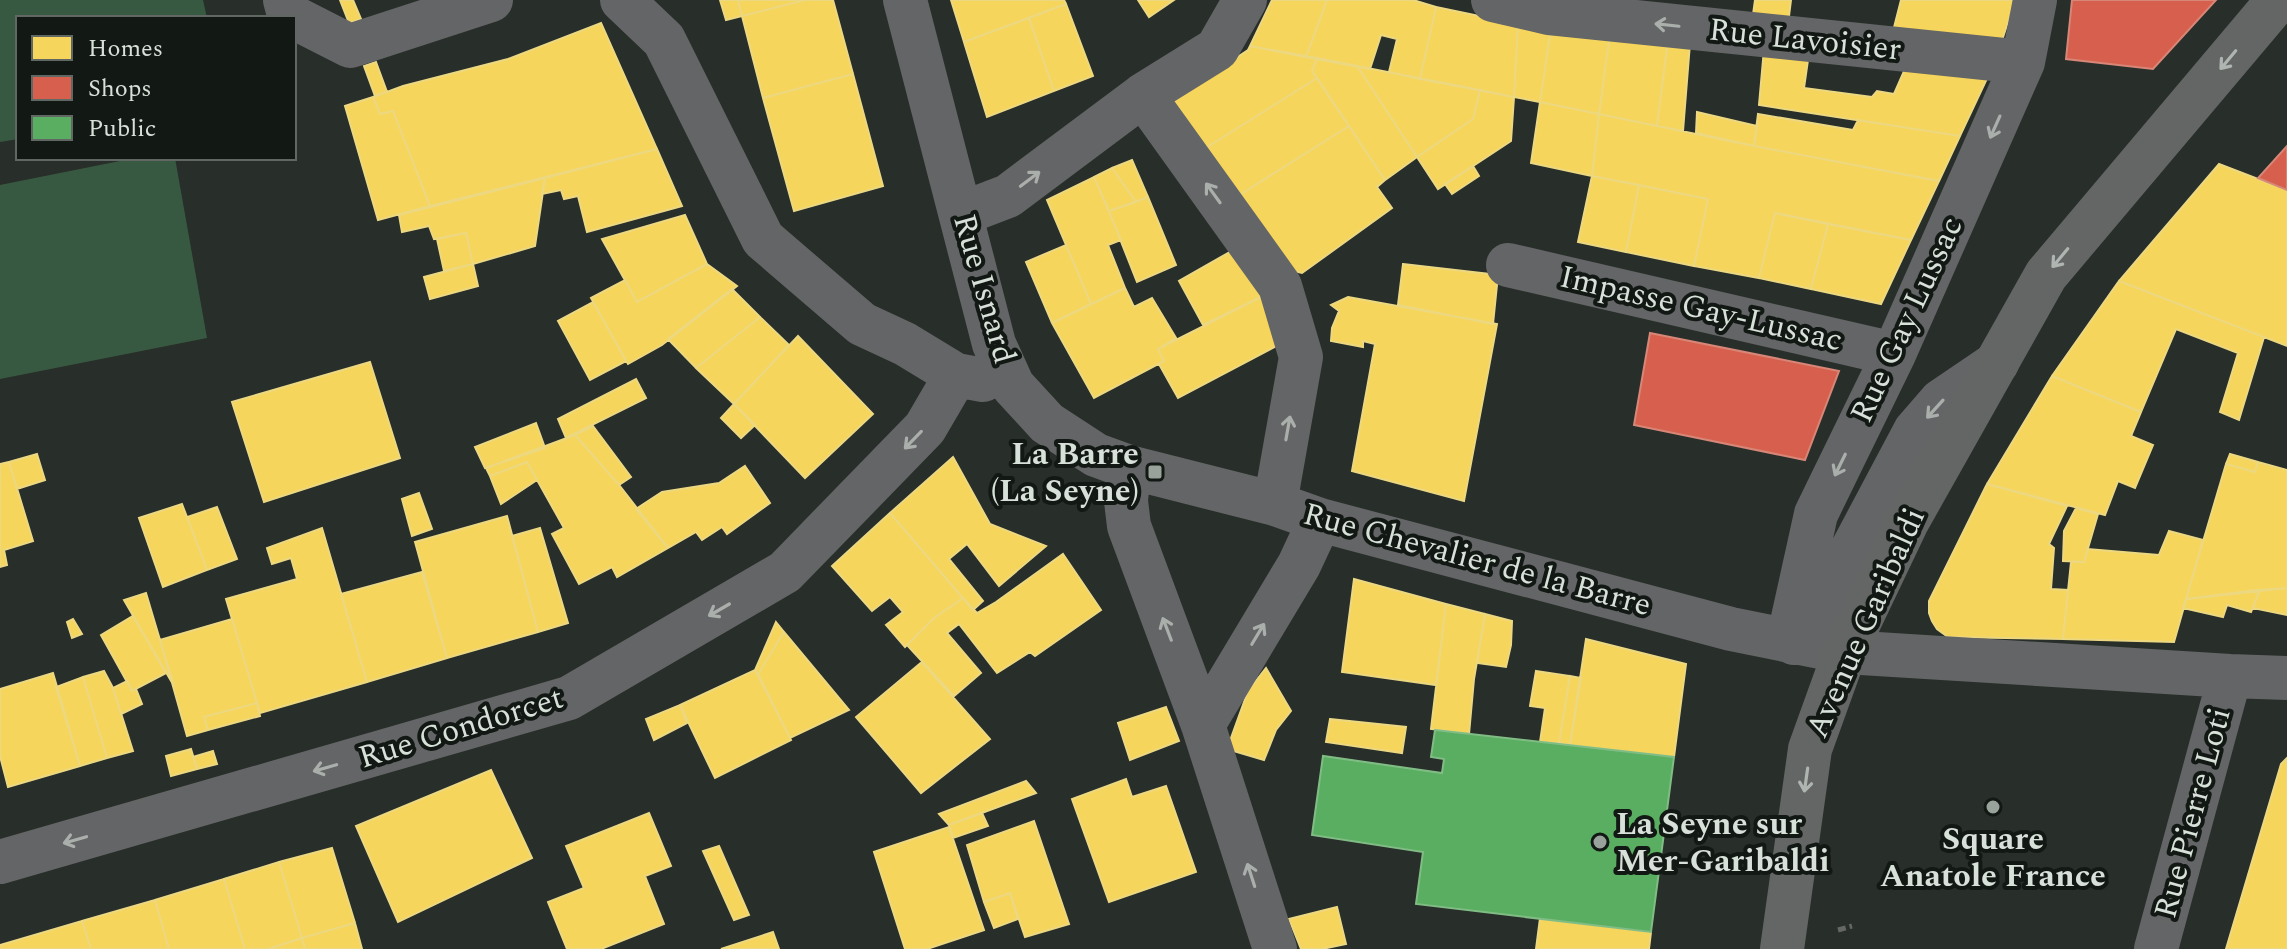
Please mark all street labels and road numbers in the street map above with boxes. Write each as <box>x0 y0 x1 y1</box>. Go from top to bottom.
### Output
street label: Rue Lavoisier <box>1706 6 1904 74</box>
street label: Rue Isnard <box>939 208 1029 370</box>
street label: Rue Gay Lussac <box>1838 209 1976 431</box>
street label: Impasse Gay-Lussac <box>1555 253 1847 365</box>
street label: Rue Chevalier de la Barre <box>1298 490 1656 630</box>
street label: Avenue Garibaldi <box>1793 500 1939 746</box>
street label: Rue Condorcet <box>353 674 569 782</box>
street label: Rue Pierre Loti <box>2141 702 2245 924</box>

